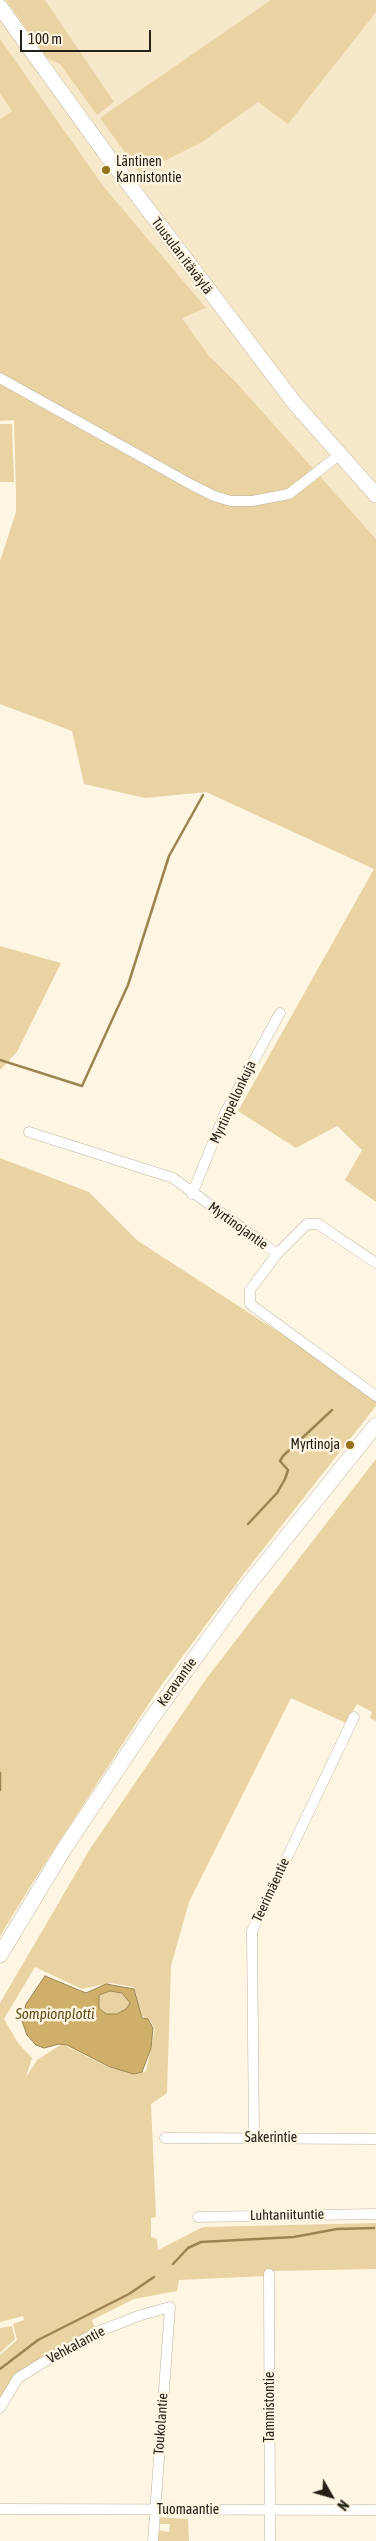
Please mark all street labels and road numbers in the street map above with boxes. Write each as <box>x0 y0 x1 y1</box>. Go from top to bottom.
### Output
street label: Tuusulan itäväylä <box>148 214 216 298</box>
street label: Myrtinpellonkuja <box>206 1058 260 1146</box>
street label: Myrtinojantie <box>205 1199 271 1253</box>
street label: Keravantie <box>154 1654 200 1710</box>
street label: Teerimäentie <box>249 1855 293 1925</box>
street label: Sakerintie <box>245 2130 297 2146</box>
street label: Luhtaniituntie <box>250 2206 324 2224</box>
street label: Vehkalantie <box>44 2323 108 2367</box>
street label: Tammistontie <box>262 2372 278 2442</box>
street label: Toukolantie <box>150 2393 172 2455</box>
street label: Tuomaantie <box>157 2502 219 2518</box>

